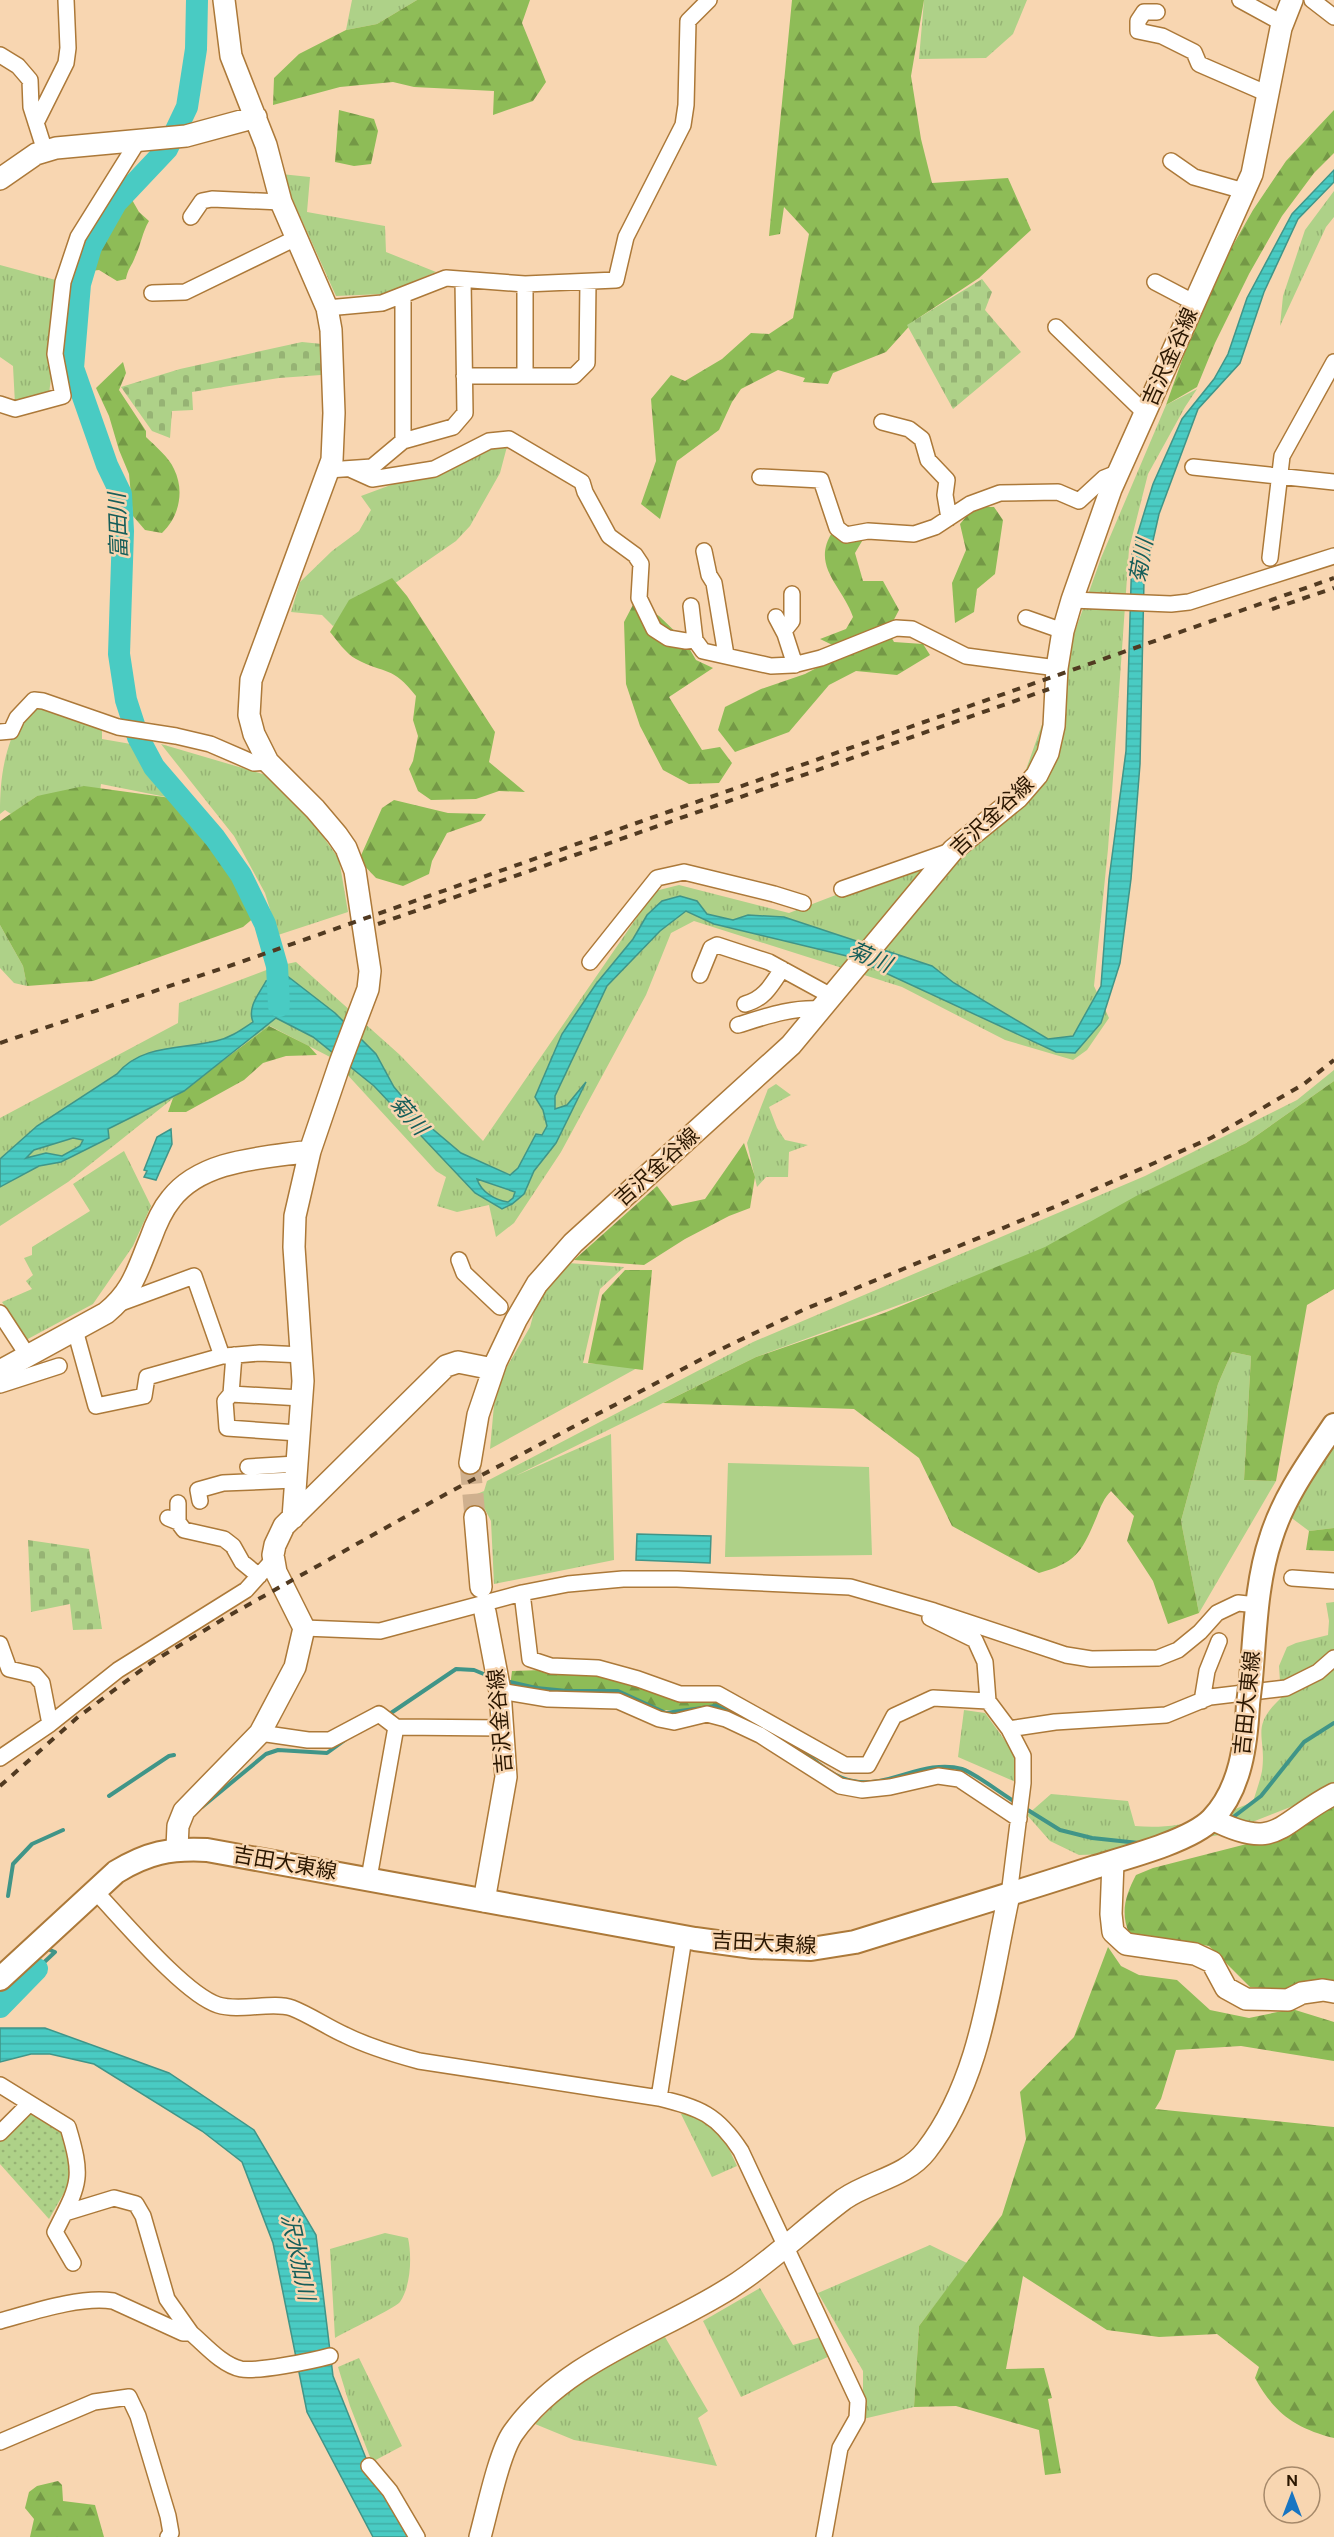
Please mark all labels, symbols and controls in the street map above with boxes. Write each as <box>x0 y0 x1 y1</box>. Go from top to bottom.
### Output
street label: 吉沢金谷線 <box>1136 303 1204 411</box>
water label: 富田川 <box>102 491 134 559</box>
water label: 菊川 <box>1123 535 1159 585</box>
street label: 吉沢金谷線 <box>944 770 1040 862</box>
water label: 菊川 <box>844 935 898 980</box>
water label: 菊川 <box>384 1089 436 1143</box>
street label: 吉沢金谷線 <box>609 1121 705 1213</box>
street label: 吉田大東線 <box>1228 1649 1266 1757</box>
street label: 吉沢金谷線 <box>481 1667 519 1775</box>
street label: 吉田大東線 <box>231 1840 339 1886</box>
street label: 吉田大東線 <box>711 1926 817 1960</box>
water label: 沢水加川 <box>275 2211 322 2305</box>
north arrow <box>1262 2465 1322 2525</box>
text: N <box>1286 2470 1298 2491</box>

